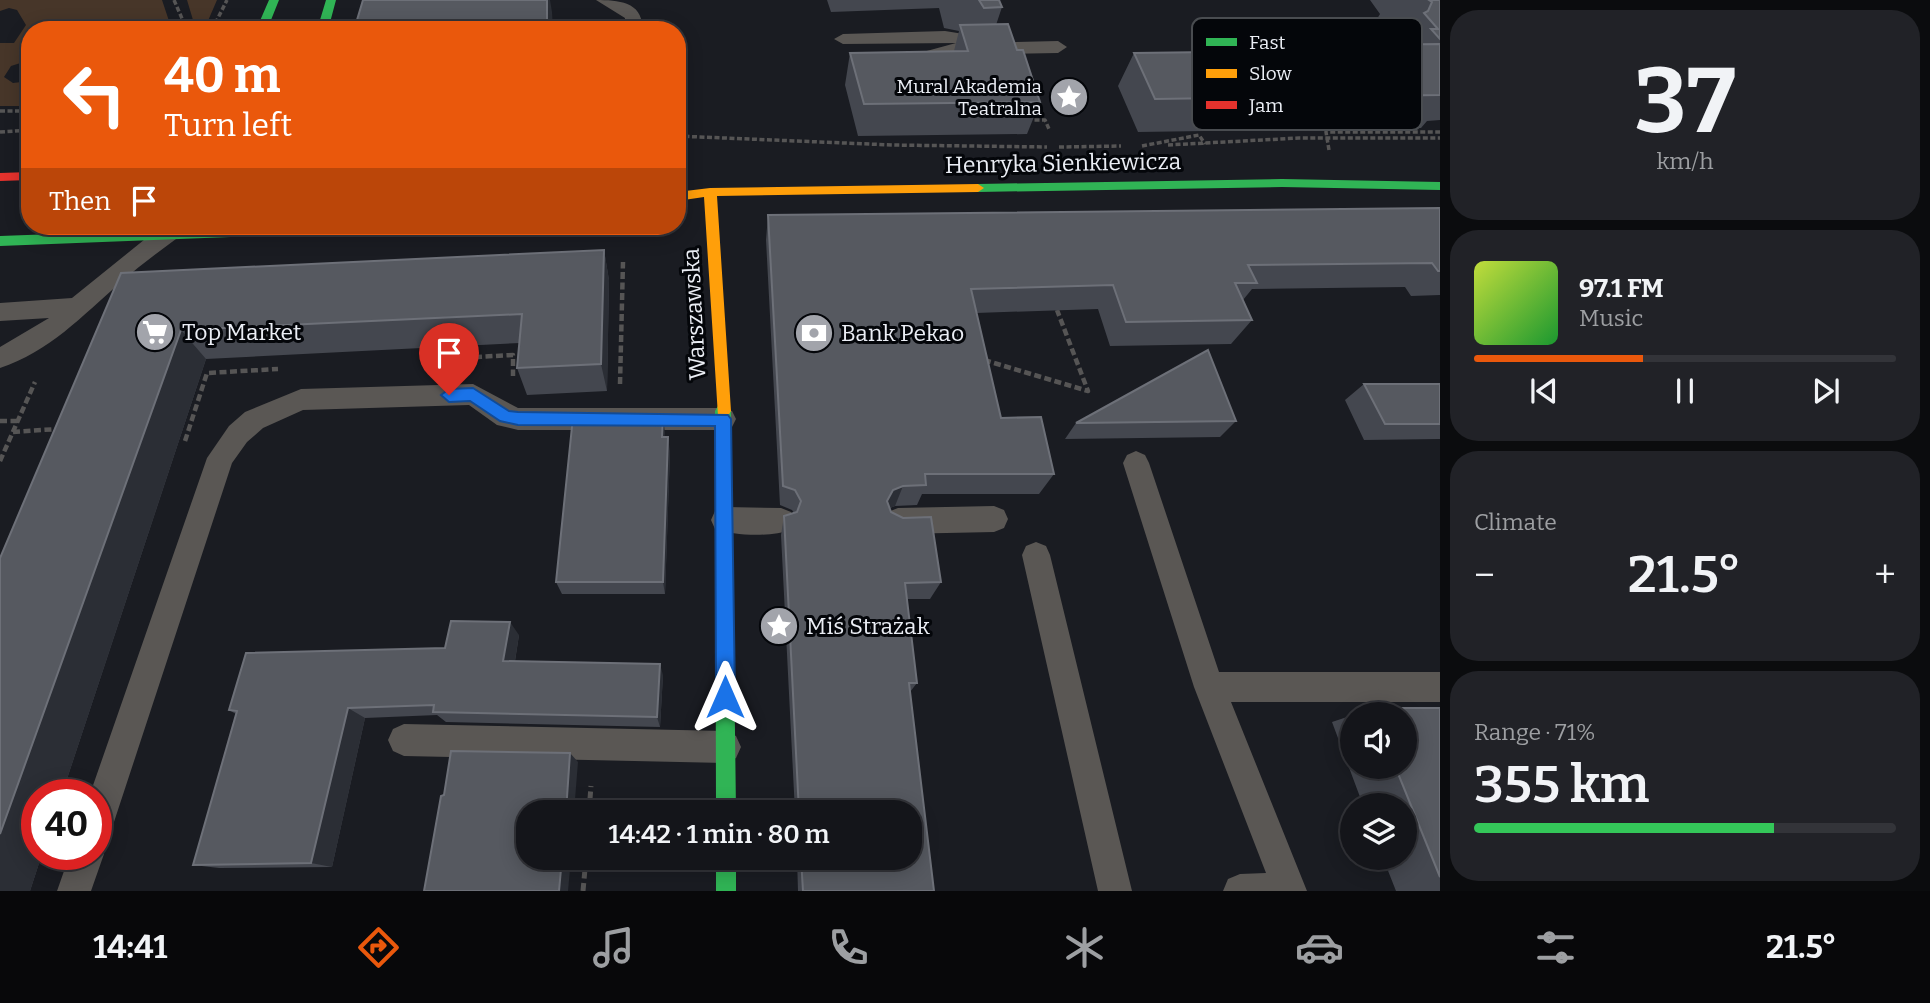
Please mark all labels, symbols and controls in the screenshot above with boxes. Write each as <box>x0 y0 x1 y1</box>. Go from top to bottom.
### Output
legend <box>1192 18 1422 130</box>
text: Fast <box>1249 31 1286 54</box>
text: 40 m <box>164 46 281 105</box>
text: 37 <box>1634 47 1736 156</box>
icon: left <box>49 49 140 140</box>
text: Slow <box>1249 62 1292 85</box>
place label: Mural Akademia Teatralna <box>896 75 1043 120</box>
place icon: Mural Akademia Teatralna <box>1048 76 1090 118</box>
text: Jam <box>1248 94 1283 117</box>
text: Turn left <box>164 106 292 144</box>
street label: Henryka Sienkiewicza <box>945 147 1182 179</box>
text: km/h <box>1657 147 1713 175</box>
icon: arrive <box>125 182 163 220</box>
text: Then <box>49 186 111 217</box>
street label: Warszawska <box>677 247 711 381</box>
text: 97.1 FM <box>1579 273 1664 304</box>
text: Music <box>1579 304 1643 332</box>
supermarket icon: Top Market <box>134 311 176 353</box>
bank icon: Bank Pekao <box>793 312 835 354</box>
place label: Top Market <box>182 318 301 346</box>
place label: Bank Pekao <box>841 319 964 347</box>
pin <box>419 323 479 395</box>
icon: arrive <box>430 334 468 372</box>
icon: previous <box>1525 372 1563 410</box>
icon: pause <box>1666 372 1704 410</box>
icon: next <box>1807 372 1845 410</box>
text: Climate <box>1474 508 1557 536</box>
text: 21.5° <box>1628 543 1741 606</box>
text: − <box>1474 552 1495 598</box>
text: + <box>1874 552 1896 598</box>
place icon: Miś Strażak <box>758 605 800 647</box>
place label: Miś Strażak <box>806 612 930 640</box>
position arrow <box>688 660 762 734</box>
map controls <box>1340 702 1417 870</box>
button: sound <box>1340 702 1417 779</box>
text: Range · 71% <box>1474 718 1596 746</box>
text: 355 km <box>1474 753 1649 816</box>
speed limit sign: 40 <box>21 779 112 870</box>
button: layers <box>1340 793 1417 870</box>
text: 14:42 · 1 min · 80 m <box>608 819 830 850</box>
icon: directions <box>354 923 403 972</box>
icon: music <box>589 923 638 972</box>
icon: phone <box>824 923 873 972</box>
icon: climate <box>1060 923 1109 972</box>
icon: car <box>1295 923 1344 972</box>
icon: filters <box>1531 923 1580 972</box>
text: 14:41 <box>93 928 167 966</box>
text: 21.5° <box>1766 928 1837 966</box>

